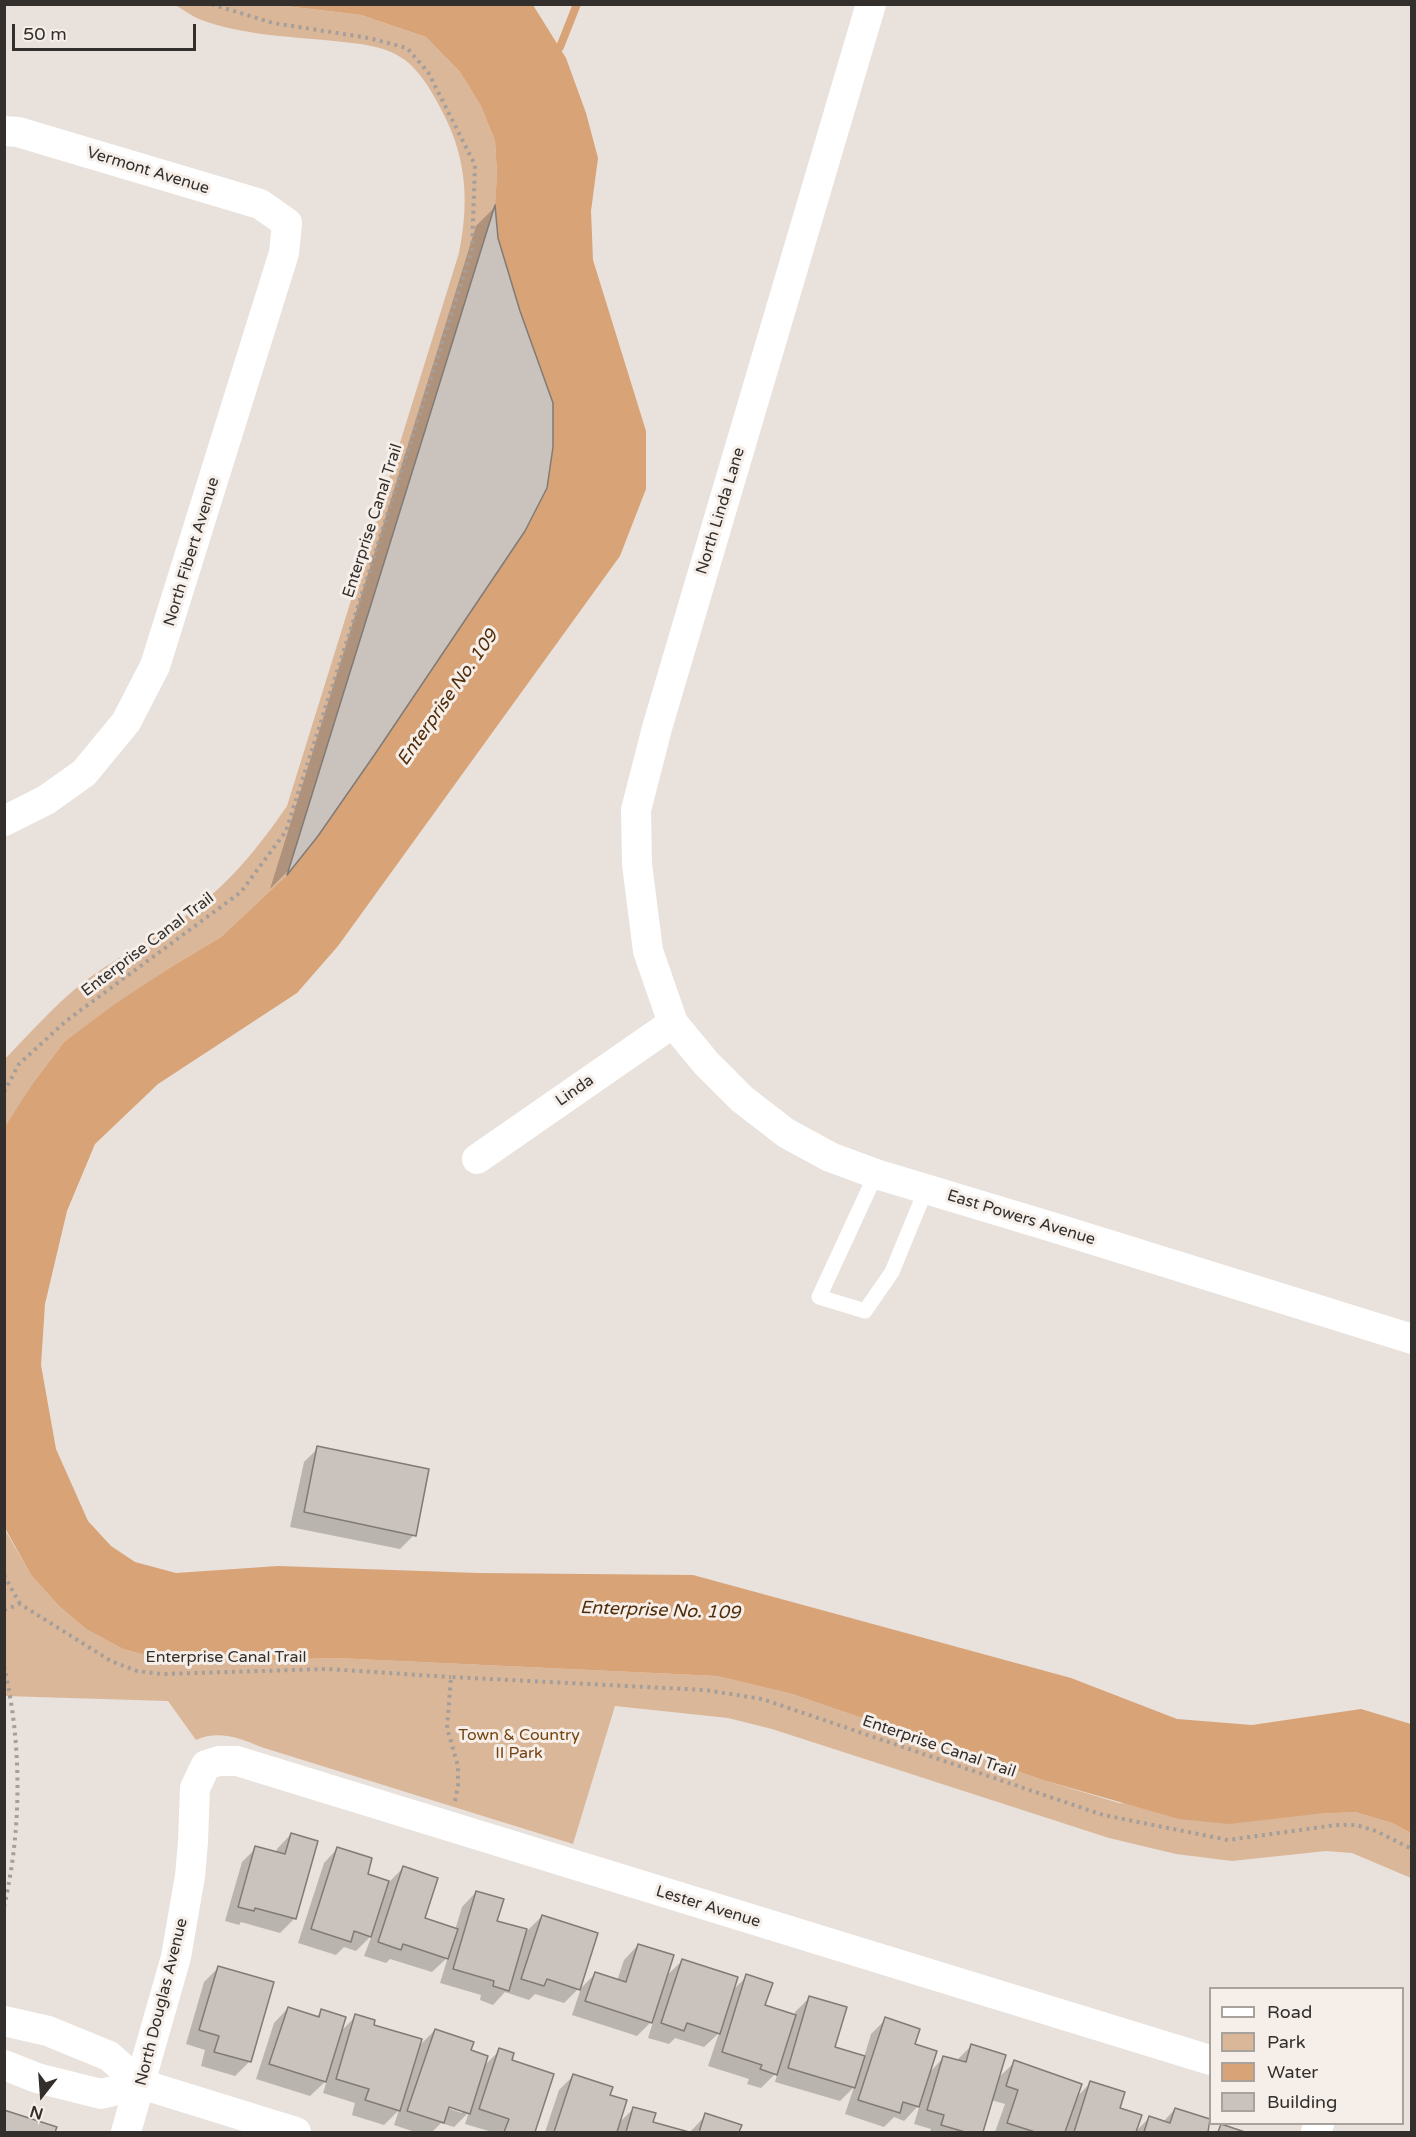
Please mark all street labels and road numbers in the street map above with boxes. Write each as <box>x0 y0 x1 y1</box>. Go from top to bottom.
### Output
street label: Vermont Avenue <box>85 143 211 199</box>
street label: Enterprise Canal Trail <box>339 442 407 600</box>
street label: North Linda Lane <box>693 445 749 577</box>
street label: North Fibert Avenue <box>160 475 224 629</box>
street label: Enterprise Canal Trail <box>78 889 218 1001</box>
street label: Linda <box>552 1071 598 1111</box>
street label: East Powers Avenue <box>945 1186 1097 1250</box>
street label: Enterprise Canal Trail <box>146 1648 306 1668</box>
street label: Enterprise Canal Trail <box>860 1712 1018 1782</box>
street label: Lester Avenue <box>653 1882 763 1932</box>
street label: North Douglas Avenue <box>132 1916 192 2088</box>

